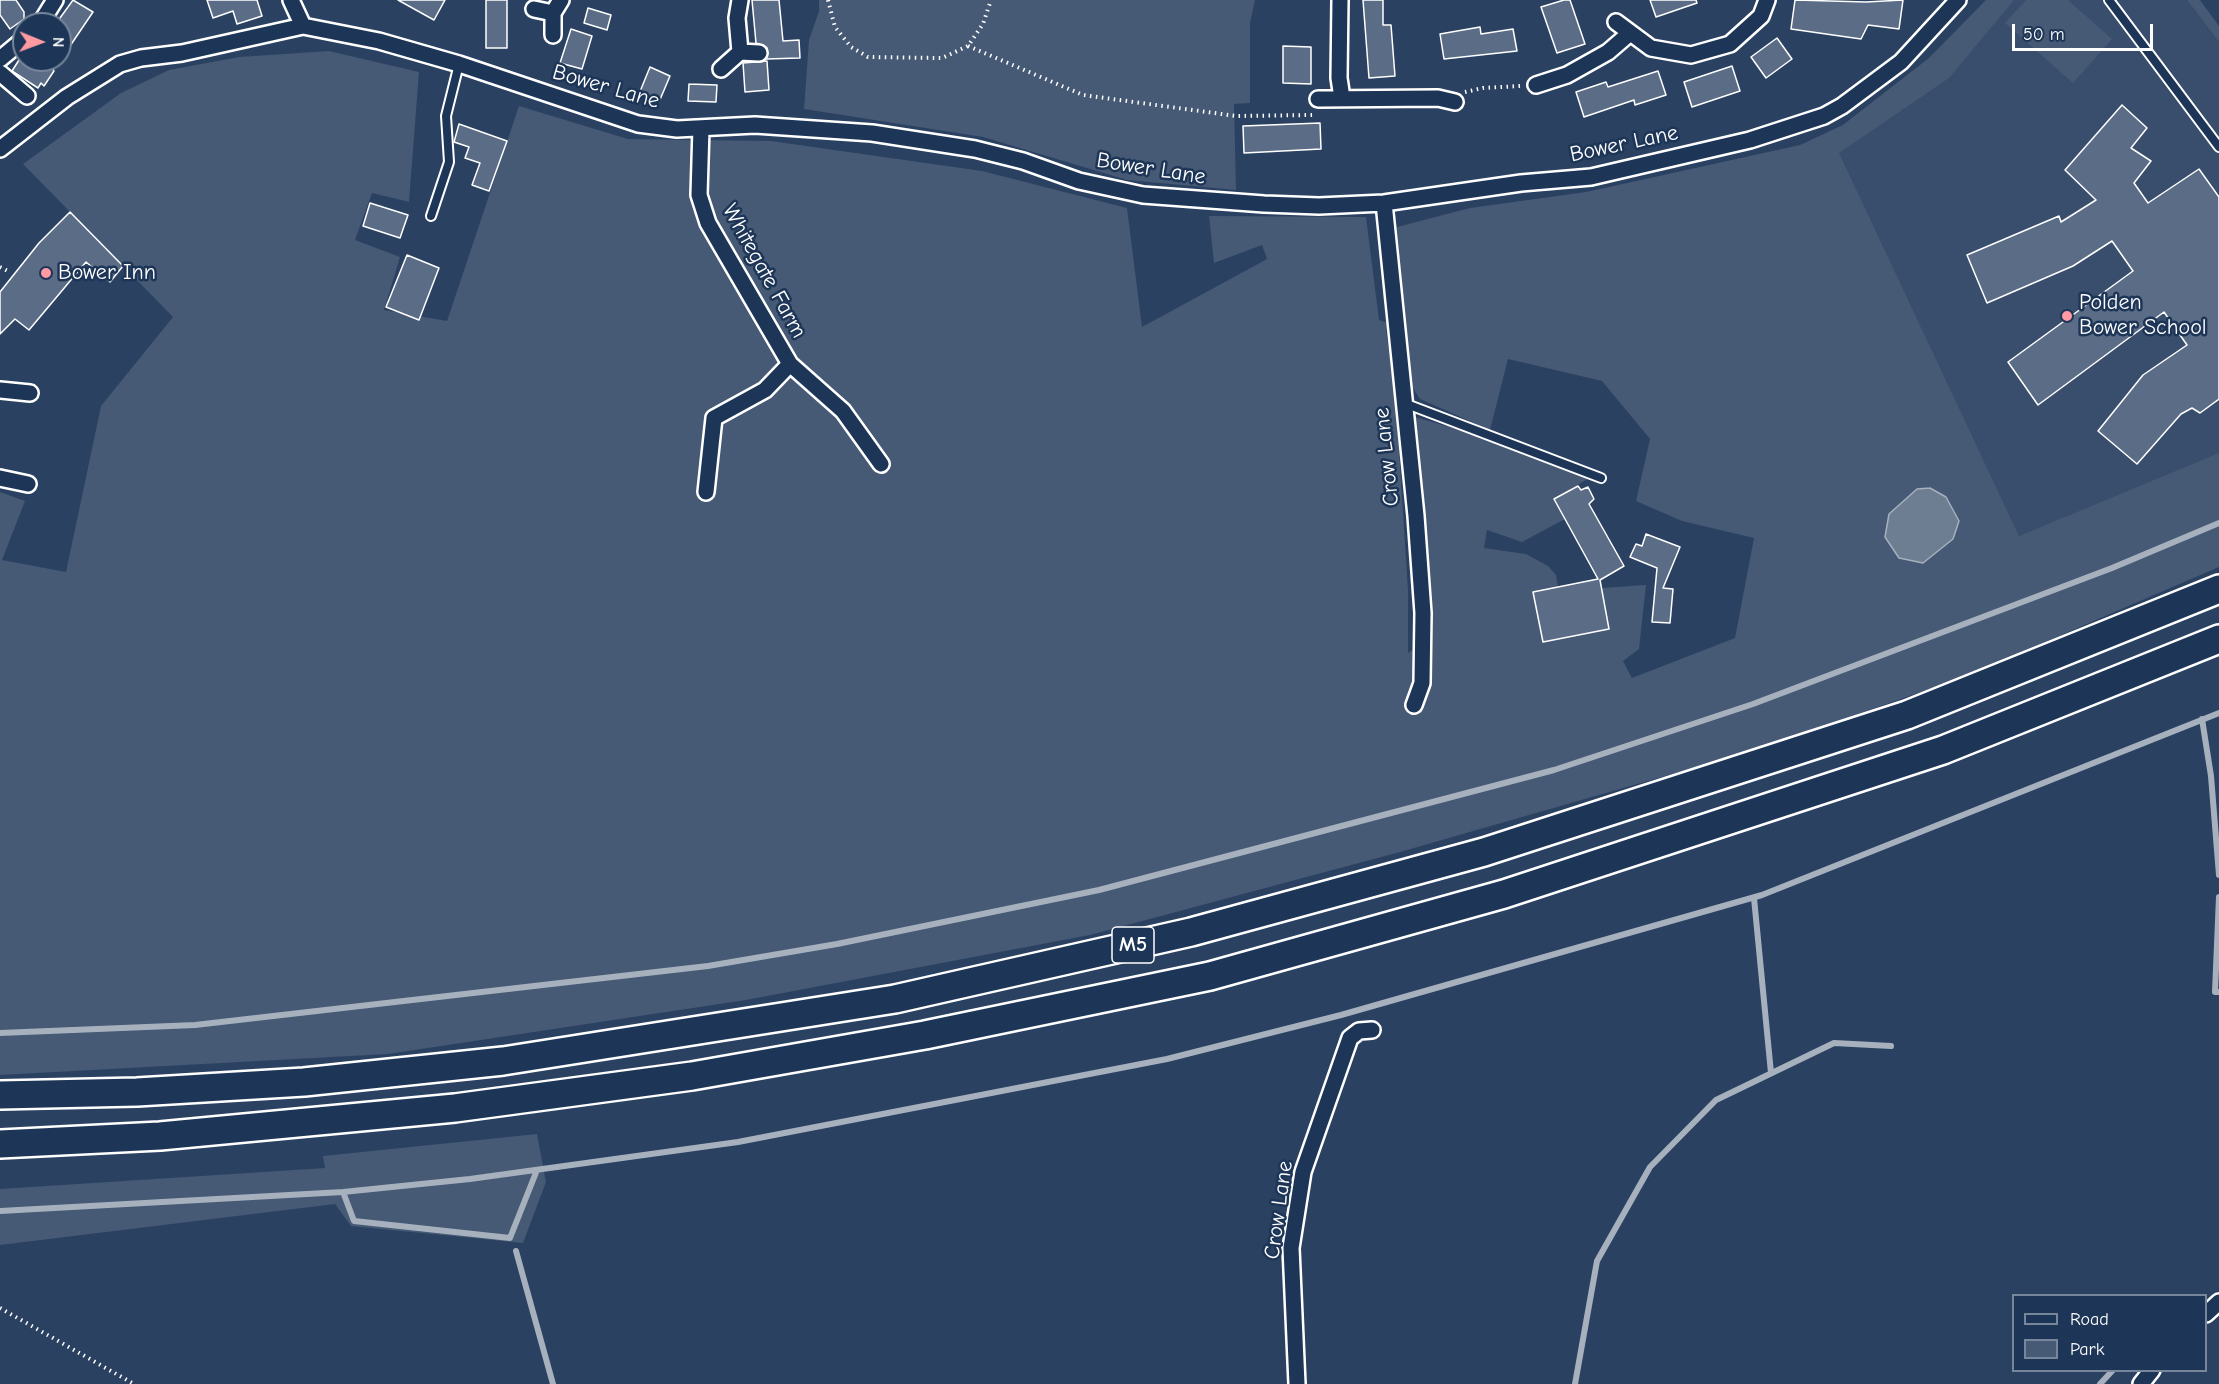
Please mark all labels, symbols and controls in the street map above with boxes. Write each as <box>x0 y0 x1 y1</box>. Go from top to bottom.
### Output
north arrow <box>12 12 72 72</box>
scale bar <box>2015 12 2156 50</box>
text: 50 m <box>2023 24 2065 45</box>
text: N <box>49 37 67 48</box>
street label: Bower Lane <box>549 59 663 115</box>
street label: Bower Lane <box>1567 120 1681 168</box>
street label: Bower Lane <box>1095 147 1207 191</box>
street label: Whitegate Farm <box>716 199 812 343</box>
place label: Bower Inn <box>58 260 156 286</box>
marker: Bower Inn <box>39 266 53 280</box>
place label: Polden Bower School <box>2079 290 2207 342</box>
marker: Polden Bower School <box>2060 309 2074 323</box>
street label: Crow Lane <box>1369 406 1405 508</box>
road number: M5 <box>1112 927 1154 963</box>
street label: Crow Lane <box>1259 1159 1299 1261</box>
legend <box>2012 1294 2207 1372</box>
text: Road <box>2070 1309 2109 1330</box>
text: Park <box>2070 1339 2104 1360</box>

